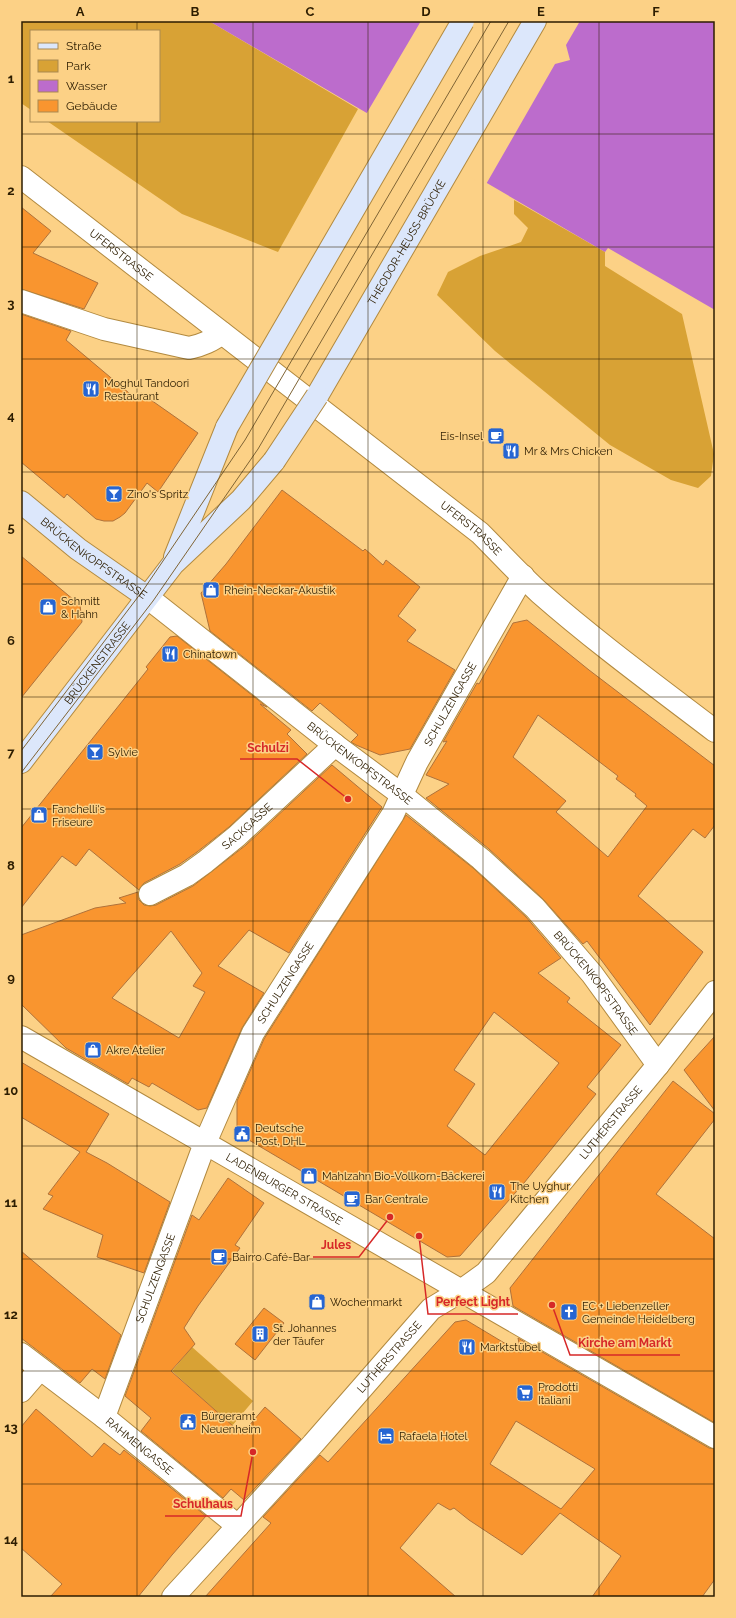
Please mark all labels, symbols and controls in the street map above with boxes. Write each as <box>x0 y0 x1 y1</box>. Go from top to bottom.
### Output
text: A <box>76 4 85 19</box>
text: B <box>191 4 200 19</box>
text: C <box>306 4 315 19</box>
text: D <box>421 4 431 19</box>
text: E <box>537 4 545 19</box>
text: F <box>652 4 660 19</box>
legend <box>30 30 160 122</box>
text: Straße <box>66 39 102 53</box>
text: Park <box>66 59 91 73</box>
text: 1 <box>8 71 15 86</box>
text: Wasser <box>66 79 108 93</box>
text: Gebäude <box>66 99 117 113</box>
street label: THEODOR-HEUSS-BRÜCKE <box>365 177 448 307</box>
text: 2 <box>7 183 15 198</box>
street label: UFERSTRASSE <box>87 226 156 284</box>
text: 3 <box>7 296 15 311</box>
place label: Moghul Tandoori Restaurant <box>104 377 189 403</box>
restaurant icon: Moghul Tandoori Restaurant <box>81 379 101 399</box>
text: 4 <box>7 408 15 423</box>
cafe icon: Eis-Insel <box>486 426 506 446</box>
place label: Eis-Insel <box>440 430 483 443</box>
restaurant icon: Mr & Mrs Chicken <box>501 441 521 461</box>
place label: Mr & Mrs Chicken <box>524 445 613 458</box>
bar icon: Zino's Spritz <box>104 484 124 504</box>
place label: Zino's Spritz <box>127 488 189 501</box>
street label: UFERSTRASSE <box>438 498 505 558</box>
street label: BRÜCKENKOPFSTRASSE <box>38 515 150 602</box>
text: 5 <box>7 520 15 535</box>
shop icon: Rhein-Neckar-Akustik <box>201 580 221 600</box>
place label: Rhein-Neckar-Akustik <box>224 584 335 597</box>
place label: Schmitt & Hahn <box>61 595 100 621</box>
shop icon: Schmitt & Hahn <box>38 597 58 617</box>
street label: BRÜCKENSTRASSE <box>61 619 133 707</box>
text: 6 <box>7 633 15 648</box>
restaurant icon: Chinatown <box>160 644 180 664</box>
place label: Chinatown <box>183 648 237 661</box>
street label: SCHULZENGASSE <box>421 659 479 748</box>
street label: BRÜCKENKOPFSTRASSE <box>305 719 415 807</box>
callout: Schulzi <box>240 735 297 759</box>
text: Schulzi <box>247 741 289 755</box>
bar icon: Sylvie <box>85 742 105 762</box>
text: 7 <box>7 745 15 760</box>
place label: Sylvie <box>108 746 139 759</box>
street label: SACKGASSE <box>219 800 275 852</box>
place label: Fanchelli's Friseure <box>52 803 105 829</box>
shop icon: Fanchelli's Friseure <box>29 805 49 825</box>
text: 8 <box>7 858 15 873</box>
street label: BRÜCKENKOPFSTRASSE <box>551 928 641 1038</box>
street label: SCHULZENGASSE <box>254 939 316 1026</box>
text: 9 <box>7 970 15 985</box>
shop icon: Akre Atelier <box>83 1040 103 1060</box>
place label: Akre Atelier <box>106 1044 165 1057</box>
text: 10 <box>4 1083 18 1098</box>
street label: LUTHERSTRASSE <box>577 1083 645 1162</box>
place label: Deutsche Post, DHL <box>255 1122 306 1148</box>
public building icon: Deutsche Post, DHL <box>232 1124 252 1144</box>
street label: LADENBURGER STRASSE <box>224 1150 345 1228</box>
shop icon: Mahlzahn Bio-Vollkorn-Bäckerei <box>299 1166 319 1186</box>
place label: Mahlzahn Bio-Vollkorn-Bäckerei <box>322 1170 485 1183</box>
place label: The Uyghur Kitchen <box>510 1180 570 1206</box>
restaurant icon: The Uyghur Kitchen <box>487 1182 507 1202</box>
cafe icon: Bar Centrale <box>342 1189 362 1209</box>
place label: Bar Centrale <box>365 1193 429 1206</box>
text: 11 <box>5 1195 18 1210</box>
street label: SCHULZENGASSE <box>133 1231 178 1325</box>
callout: Jules <box>313 1233 359 1257</box>
text: Jules <box>321 1238 351 1252</box>
cafe icon: Bairro Café-Bar <box>209 1247 229 1267</box>
place label: Bairro Café-Bar <box>232 1251 310 1264</box>
callout: Perfect Light <box>428 1290 518 1314</box>
shop icon: Wochenmarkt <box>307 1292 327 1312</box>
text: Perfect Light <box>436 1295 511 1309</box>
place label: Wochenmarkt <box>330 1296 402 1309</box>
place label: EC + Liebenzeller Gemeinde Heidelberg <box>582 1300 695 1326</box>
church icon: EC + Liebenzeller Gemeinde Heidelberg <box>559 1302 579 1322</box>
text: 12 <box>4 1307 18 1322</box>
street label: LUTHERSTRASSE <box>354 1318 424 1396</box>
place label: St. Johannes der Täufer <box>273 1322 337 1348</box>
building icon: St. Johannes der Täufer <box>250 1324 270 1344</box>
callout: Kirche am Markt <box>570 1331 680 1355</box>
text: Kirche am Markt <box>578 1336 672 1350</box>
restaurant icon: Marktstübel <box>457 1337 477 1357</box>
place label: Marktstübel <box>480 1341 541 1354</box>
place label: Prodotti Italiani <box>538 1381 578 1407</box>
supermarket icon: Prodotti Italiani <box>515 1383 535 1403</box>
place label: Bürgeramt Neuenheim <box>201 1410 261 1436</box>
public building icon: Bürgeramt Neuenheim <box>178 1412 198 1432</box>
street label: RAHMENGASSE <box>103 1415 176 1477</box>
text: 13 <box>4 1420 18 1435</box>
hotel icon: Rafaela Hotel <box>376 1426 396 1446</box>
place label: Rafaela Hotel <box>399 1430 467 1443</box>
callout: Schulhaus <box>165 1492 241 1516</box>
text: Schulhaus <box>173 1497 233 1511</box>
text: 14 <box>4 1532 18 1547</box>

